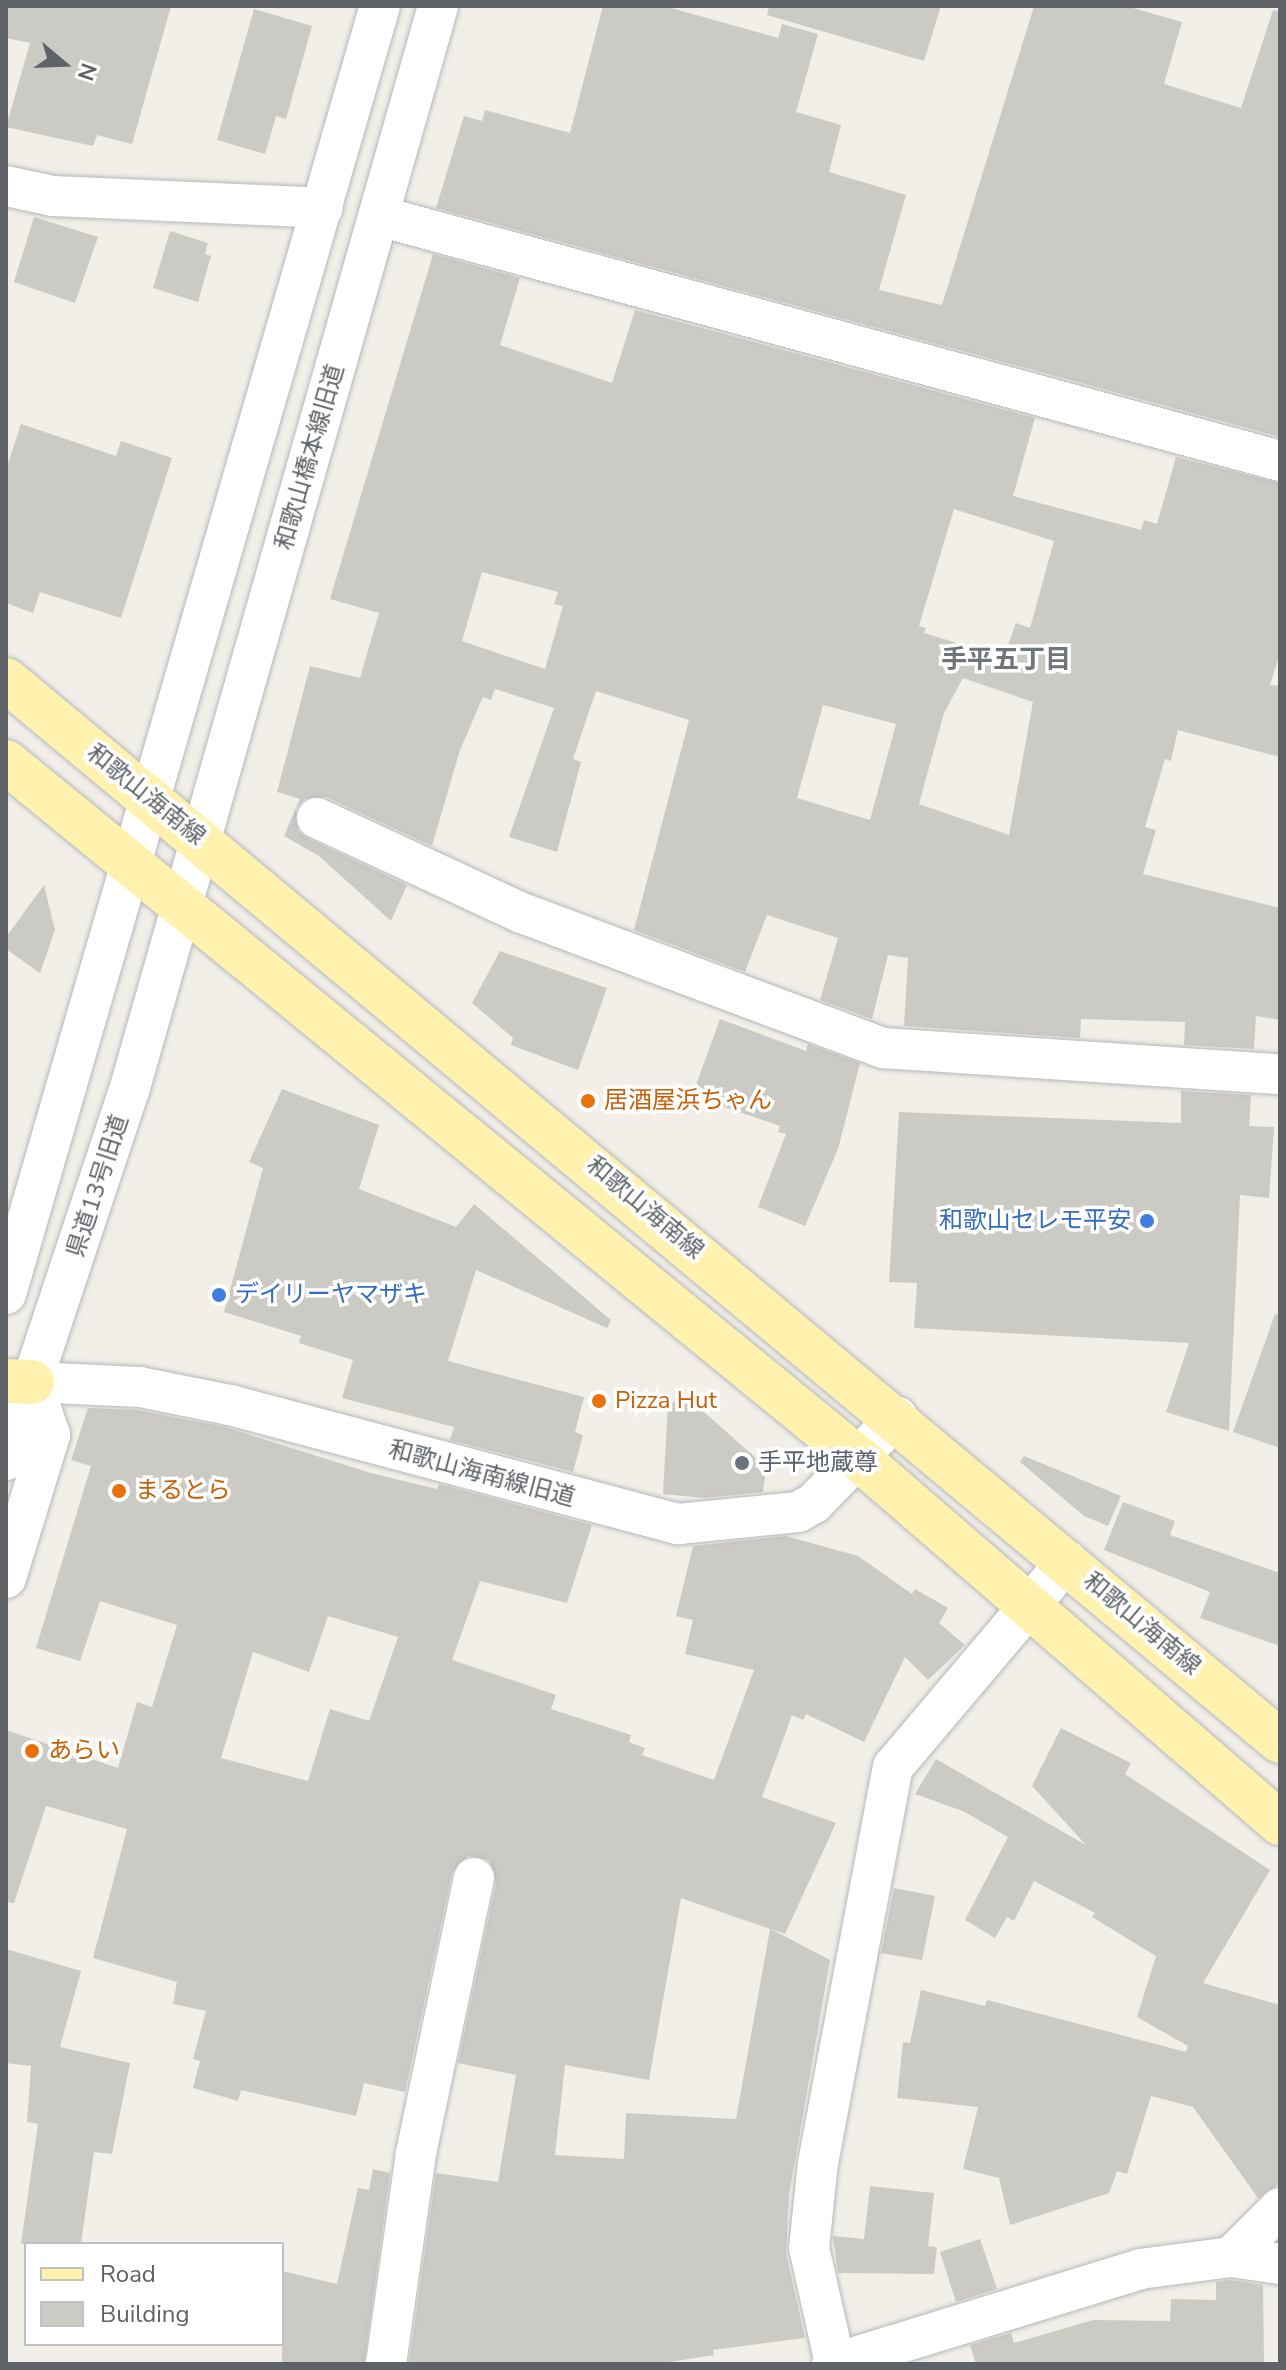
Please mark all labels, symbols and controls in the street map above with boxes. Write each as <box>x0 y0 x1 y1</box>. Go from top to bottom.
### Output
north arrow <box>24 24 104 104</box>
text: N <box>70 59 104 84</box>
street label: 和歌山橋本線旧道 <box>270 361 350 553</box>
district label: 手平五丁目 <box>941 644 1071 676</box>
street label: 和歌山海南線 <box>81 738 211 852</box>
place label: 居酒屋浜ちゃん <box>604 1087 772 1115</box>
marker: 居酒屋浜ちゃん <box>579 1092 597 1110</box>
street label: 県道13号旧道 <box>61 1111 135 1261</box>
street label: 和歌山海南線 <box>581 1151 709 1265</box>
place label: 和歌山セレモ平安 <box>939 1207 1131 1235</box>
marker: 和歌山セレモ平安 <box>1138 1212 1156 1230</box>
place label: デイリーヤマザキ <box>235 1281 427 1309</box>
marker: デイリーヤマザキ <box>210 1286 228 1304</box>
place label: Pizza Hut <box>615 1387 717 1415</box>
marker: Pizza Hut <box>590 1392 608 1410</box>
street label: 和歌山海南線旧道 <box>386 1435 578 1513</box>
place label: 手平地蔵尊 <box>758 1449 878 1477</box>
marker: 手平地蔵尊 <box>733 1454 751 1472</box>
place label: まるとら <box>135 1477 231 1505</box>
marker: まるとら <box>110 1482 128 1500</box>
street label: 和歌山海南線 <box>1078 1567 1206 1681</box>
place label: あらい <box>48 1737 120 1765</box>
marker: あらい <box>23 1742 41 1760</box>
legend <box>24 2242 284 2346</box>
text: Road <box>100 2258 156 2290</box>
text: Building <box>100 2298 190 2330</box>

